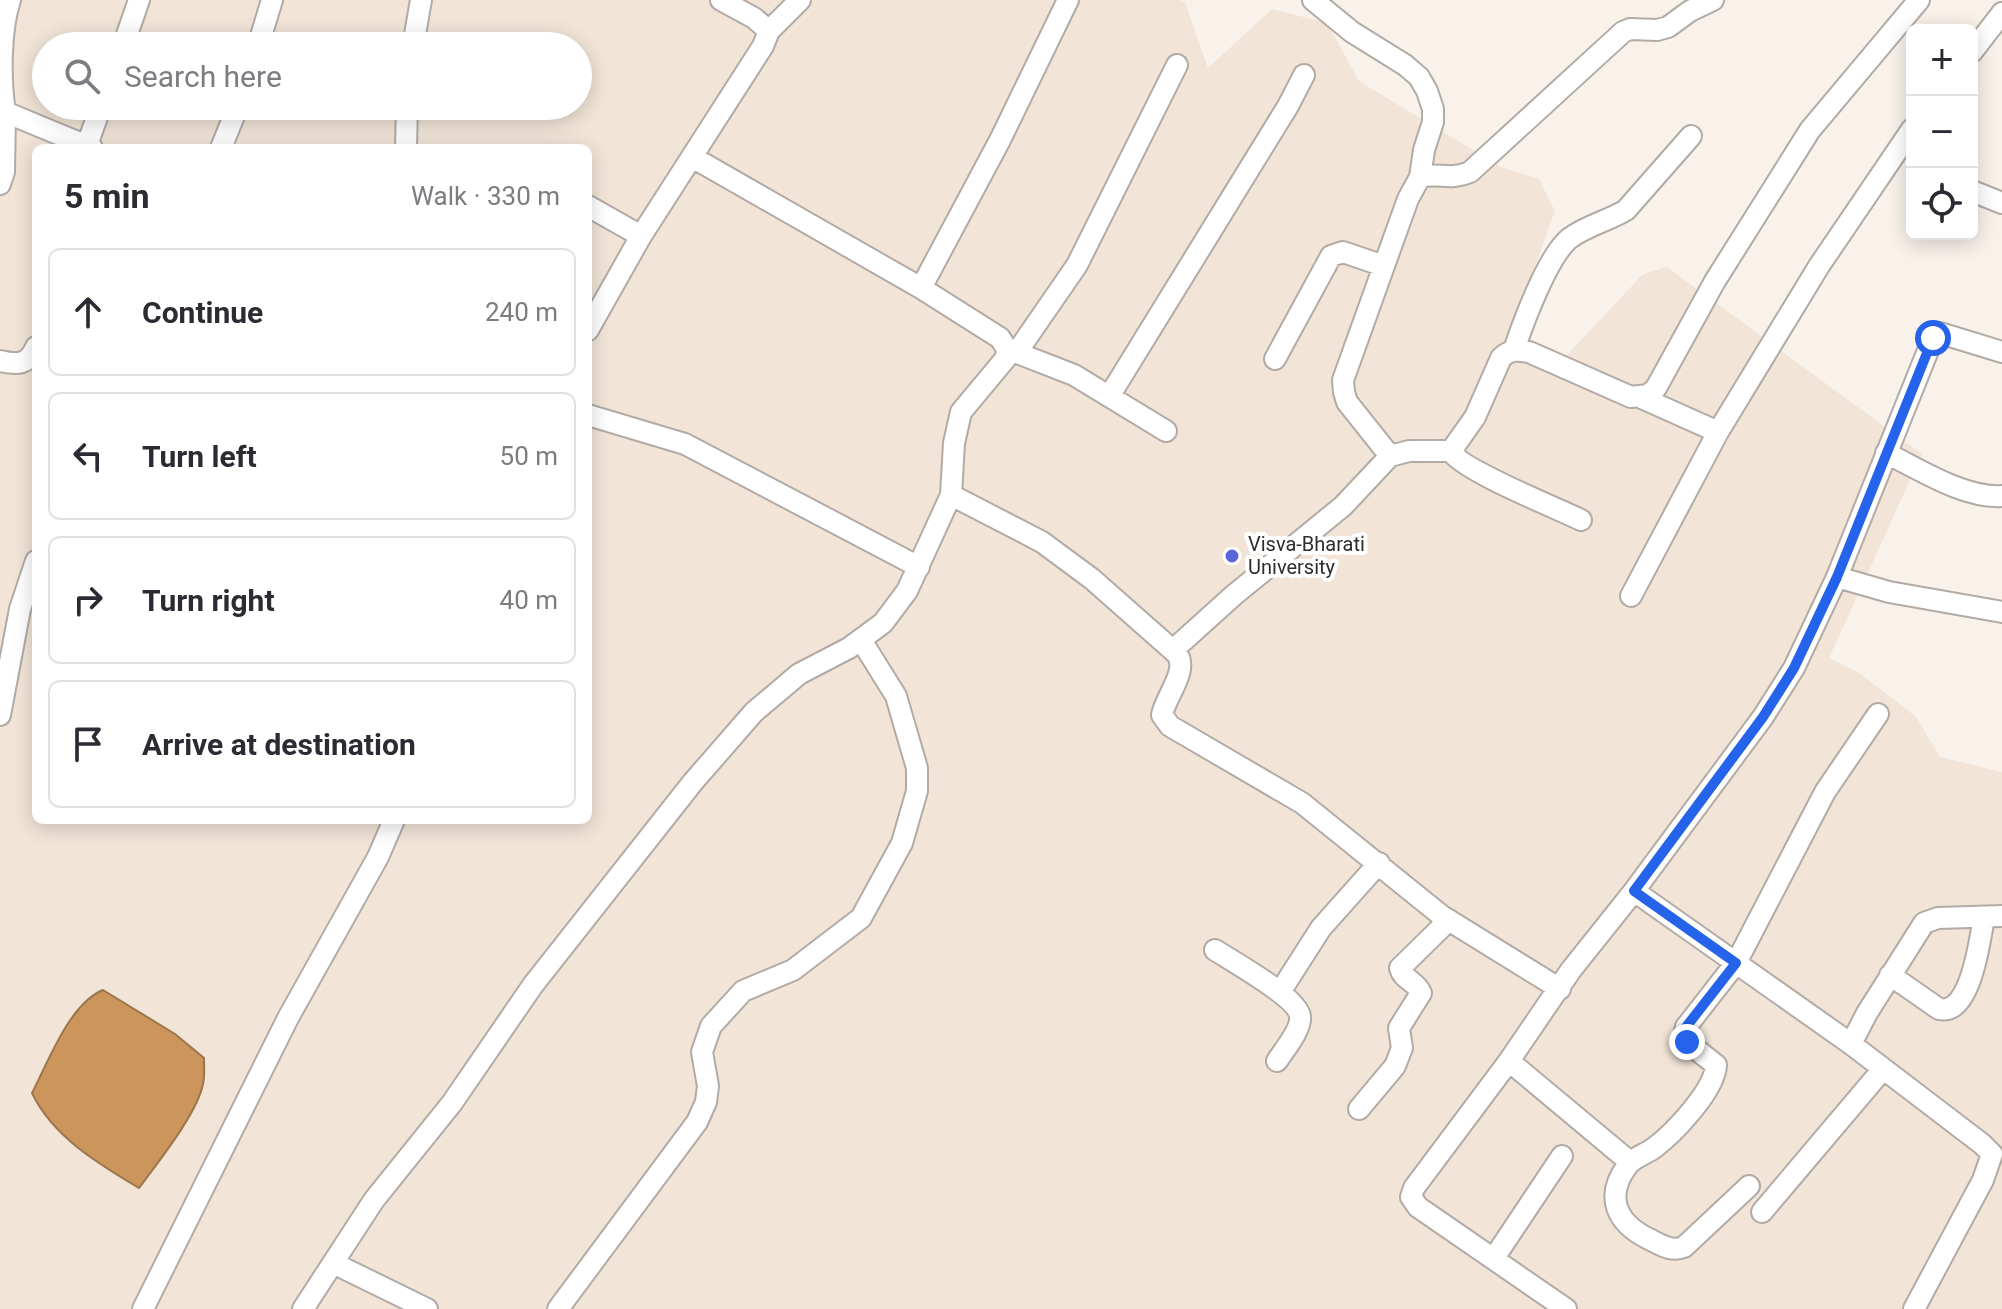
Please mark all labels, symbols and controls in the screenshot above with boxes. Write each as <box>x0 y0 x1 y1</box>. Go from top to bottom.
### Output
map controls <box>1906 24 1978 240</box>
button: + <box>1906 24 1978 96</box>
search box <box>32 32 592 120</box>
icon: search <box>60 54 104 98</box>
text: Search here <box>124 59 282 94</box>
button: − <box>1906 96 1978 168</box>
button: locate <box>1906 168 1978 240</box>
text: 5 min <box>64 176 149 216</box>
text: Walk · 330 m <box>411 181 560 211</box>
icon: ahead <box>66 290 110 334</box>
text: Continue <box>142 295 263 330</box>
text: 240 m <box>485 297 558 327</box>
route start <box>1915 320 1951 356</box>
icon: left <box>66 434 110 478</box>
text: Turn left <box>142 439 257 474</box>
text: 50 m <box>500 441 558 471</box>
place label: Visva-Bharati University <box>1248 532 1365 579</box>
marker: Visva-Bharati University <box>1223 547 1241 565</box>
icon: right <box>66 578 110 622</box>
text: Turn right <box>142 583 275 618</box>
text: 40 m <box>500 585 558 615</box>
icon: arrive <box>66 722 110 766</box>
text: Arrive at destination <box>142 727 416 762</box>
route end <box>1669 1024 1705 1060</box>

